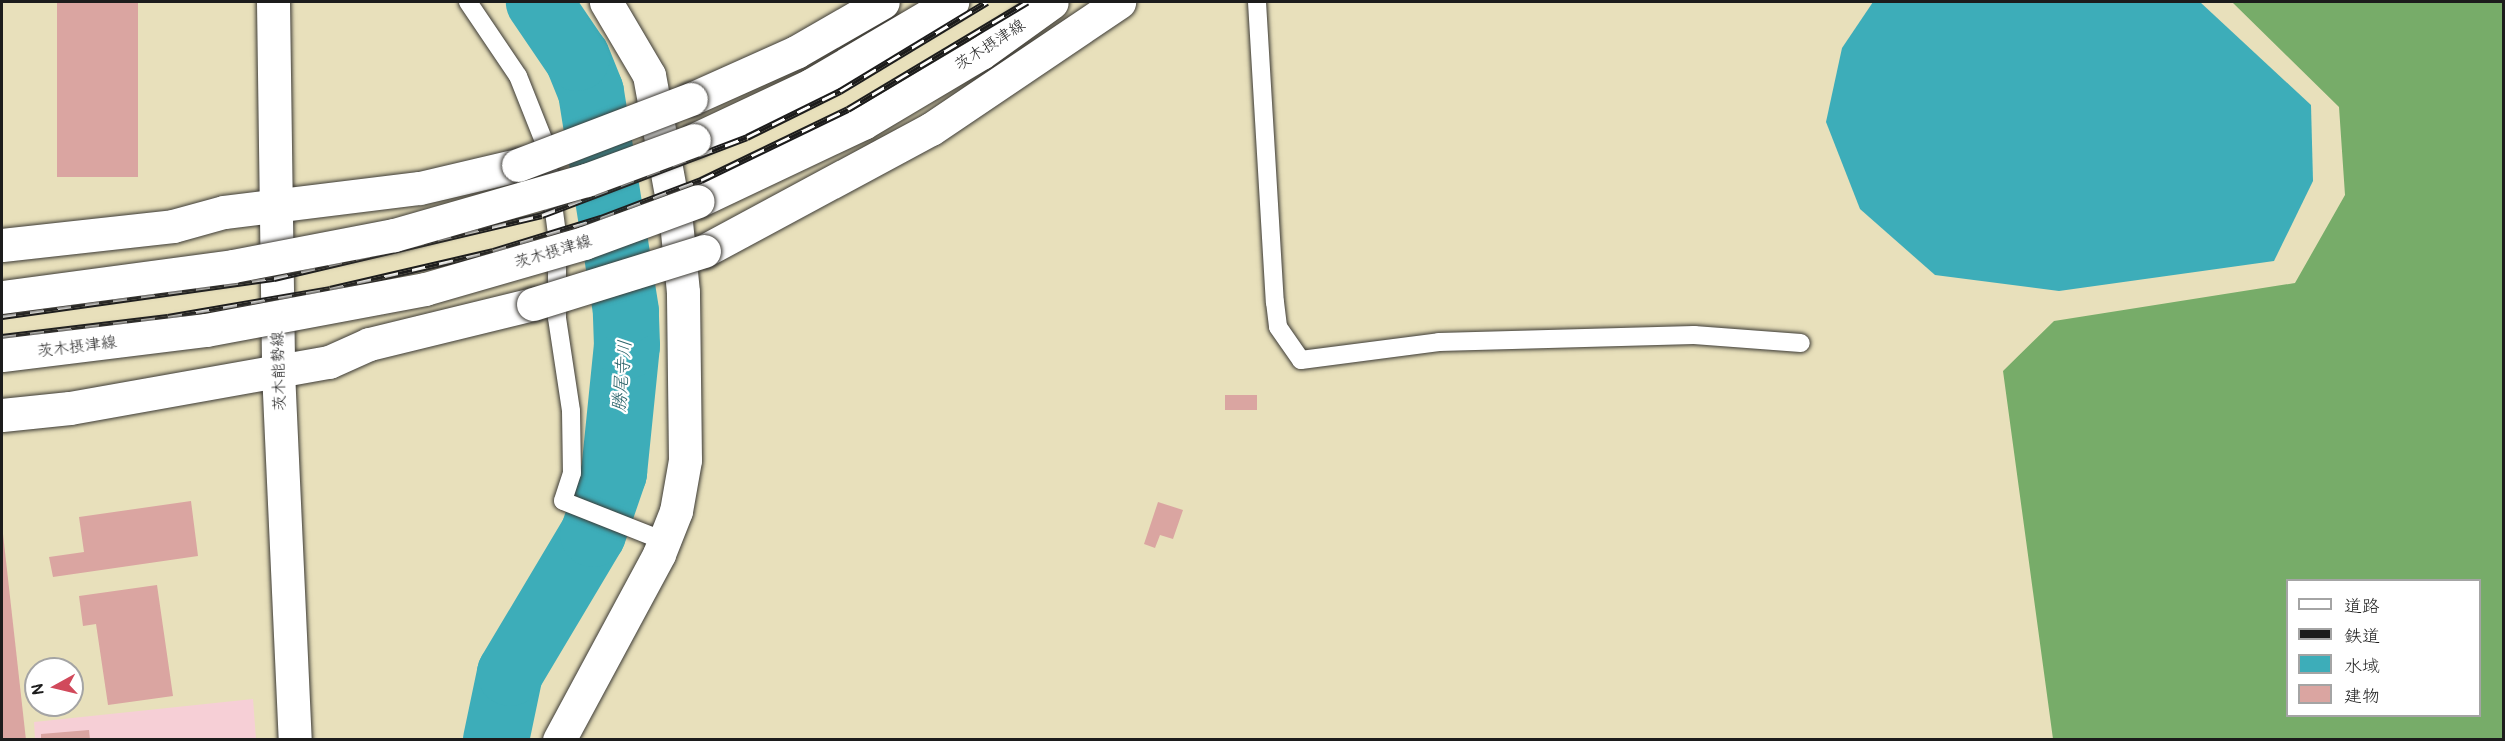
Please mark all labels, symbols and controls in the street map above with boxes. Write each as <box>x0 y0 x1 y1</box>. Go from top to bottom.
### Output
street label: 茨木摂津線 <box>951 15 1029 75</box>
street label: 茨木摂津線 <box>512 231 594 273</box>
street label: 茨木能勢線 <box>268 331 290 411</box>
street label: 茨木摂津線 <box>36 333 118 361</box>
water label: 勝尾寺川 <box>609 339 637 413</box>
legend <box>2286 579 2481 717</box>
text: 道路 <box>2344 595 2380 618</box>
text: 鉄道 <box>2344 625 2380 648</box>
text: 水域 <box>2344 655 2380 678</box>
north arrow <box>24 657 84 717</box>
text: N <box>28 682 49 696</box>
text: 建物 <box>2344 685 2380 708</box>

